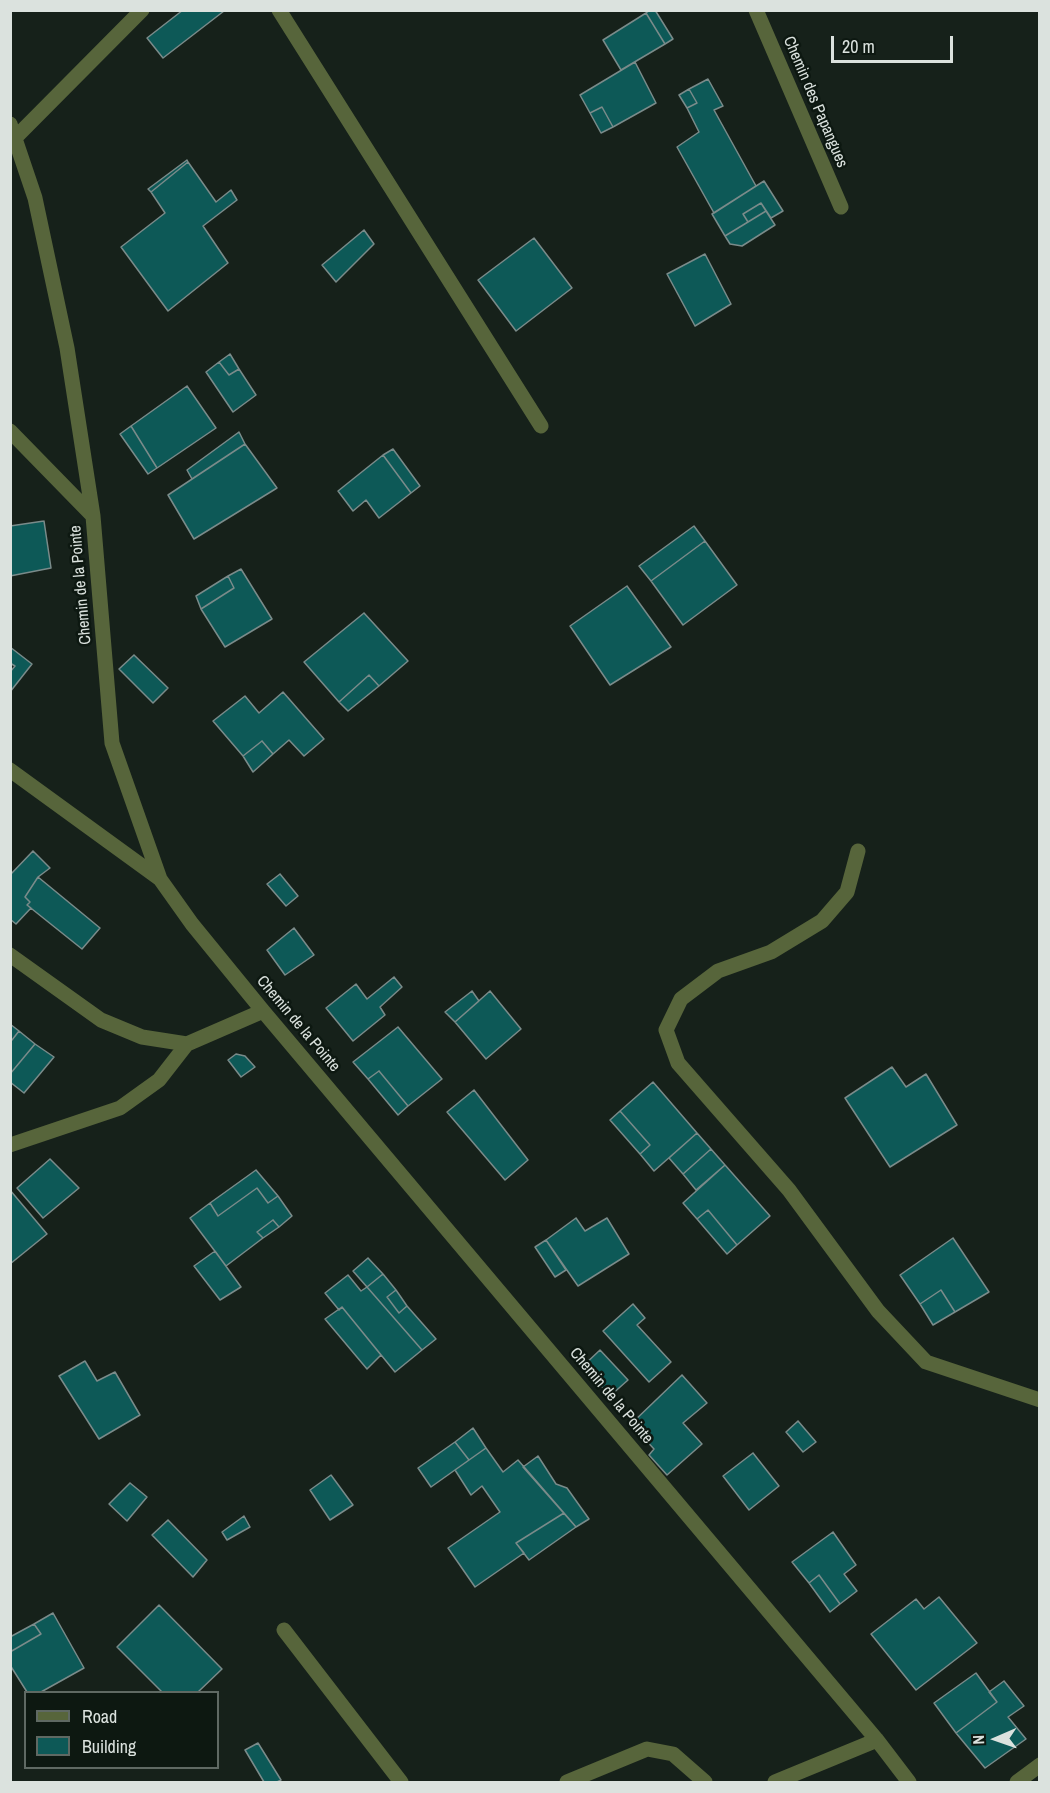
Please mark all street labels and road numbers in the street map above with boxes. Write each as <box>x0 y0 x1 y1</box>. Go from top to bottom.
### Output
street label: Chemin des Papangues <box>779 33 851 171</box>
street label: Chemin de la Pointe <box>66 525 96 645</box>
street label: Chemin de la Pointe <box>252 972 344 1076</box>
street label: Chemin de la Pointe <box>565 1344 657 1448</box>

